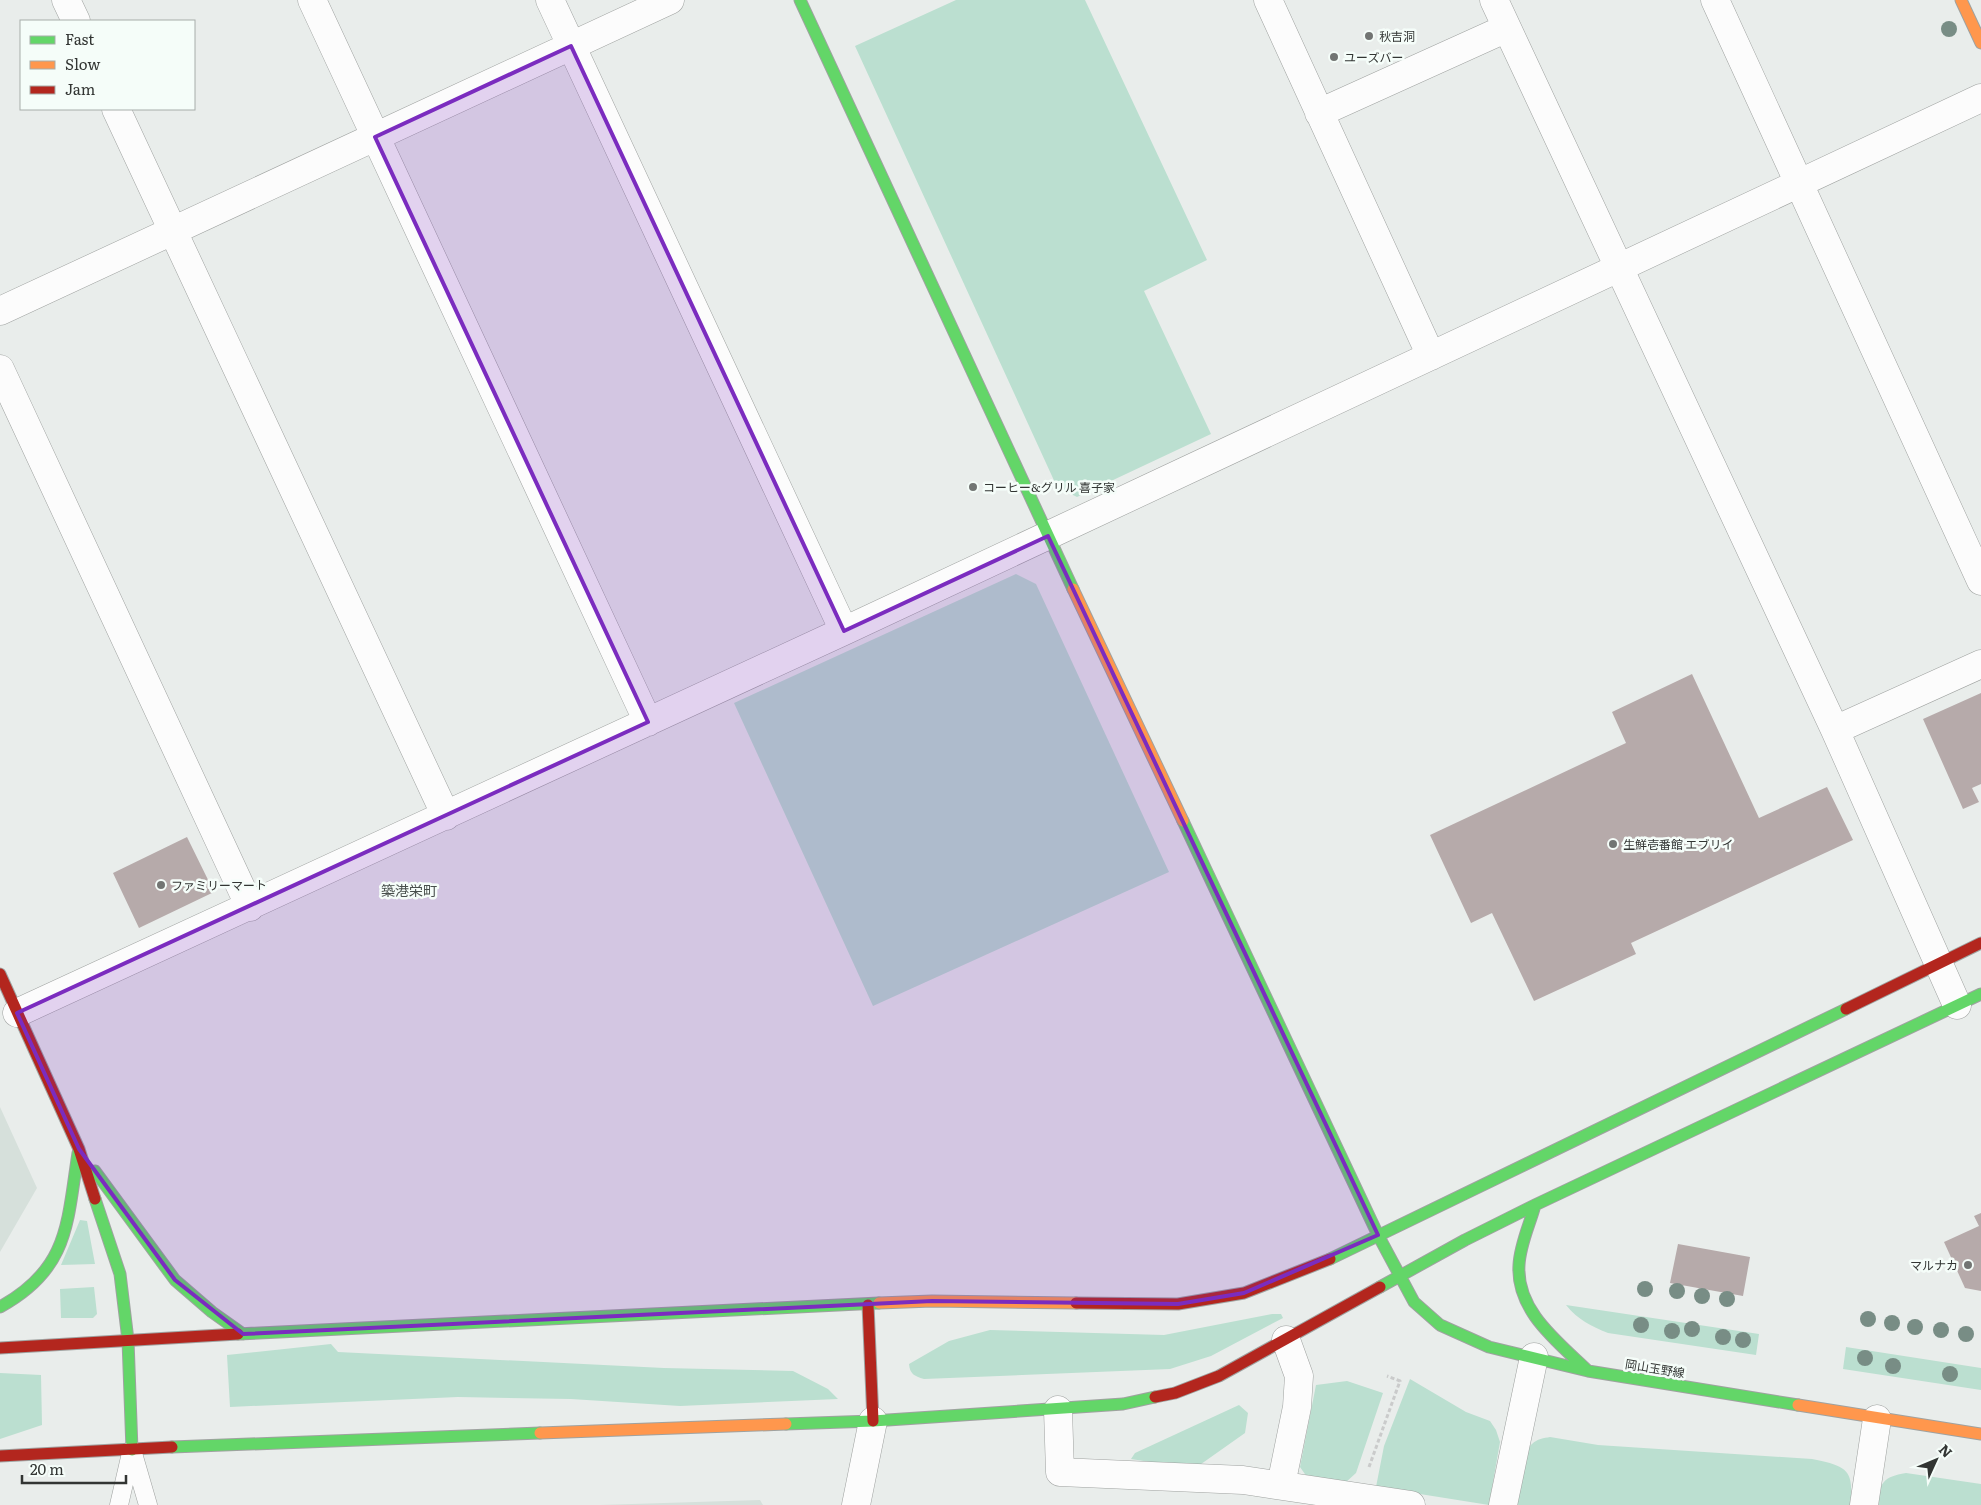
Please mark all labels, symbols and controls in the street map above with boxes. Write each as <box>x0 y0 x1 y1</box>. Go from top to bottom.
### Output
legend <box>20 20 195 110</box>
text: Fast <box>65 27 94 50</box>
place label: 秋吉洞 <box>1379 27 1415 45</box>
marker: 秋吉洞 <box>1363 30 1375 42</box>
place label: ユーズバー <box>1344 48 1403 66</box>
marker: ユーズバー <box>1328 51 1340 63</box>
text: Slow <box>65 52 100 75</box>
text: Jam <box>65 77 96 100</box>
place label: コーヒー&グリル 喜子家 <box>983 478 1115 496</box>
marker: コーヒー&グリル 喜子家 <box>967 481 979 493</box>
place label: 生鮮壱番館 エブリイ <box>1623 835 1733 853</box>
marker: 生鮮壱番館 エブリイ <box>1607 838 1619 850</box>
place label: ファミリーマート <box>171 876 267 894</box>
marker: ファミリーマート <box>155 879 167 891</box>
district label: 築港栄町 <box>381 880 437 900</box>
place label: マルナカ <box>1910 1256 1958 1274</box>
marker: マルナカ <box>1962 1259 1974 1271</box>
street label: 岡山玉野線 <box>1624 1354 1686 1382</box>
north arrow <box>1911 1435 1961 1485</box>
text: N <box>1935 1439 1958 1462</box>
scale bar <box>22 1452 126 1484</box>
text: 20 m <box>30 1457 64 1480</box>

